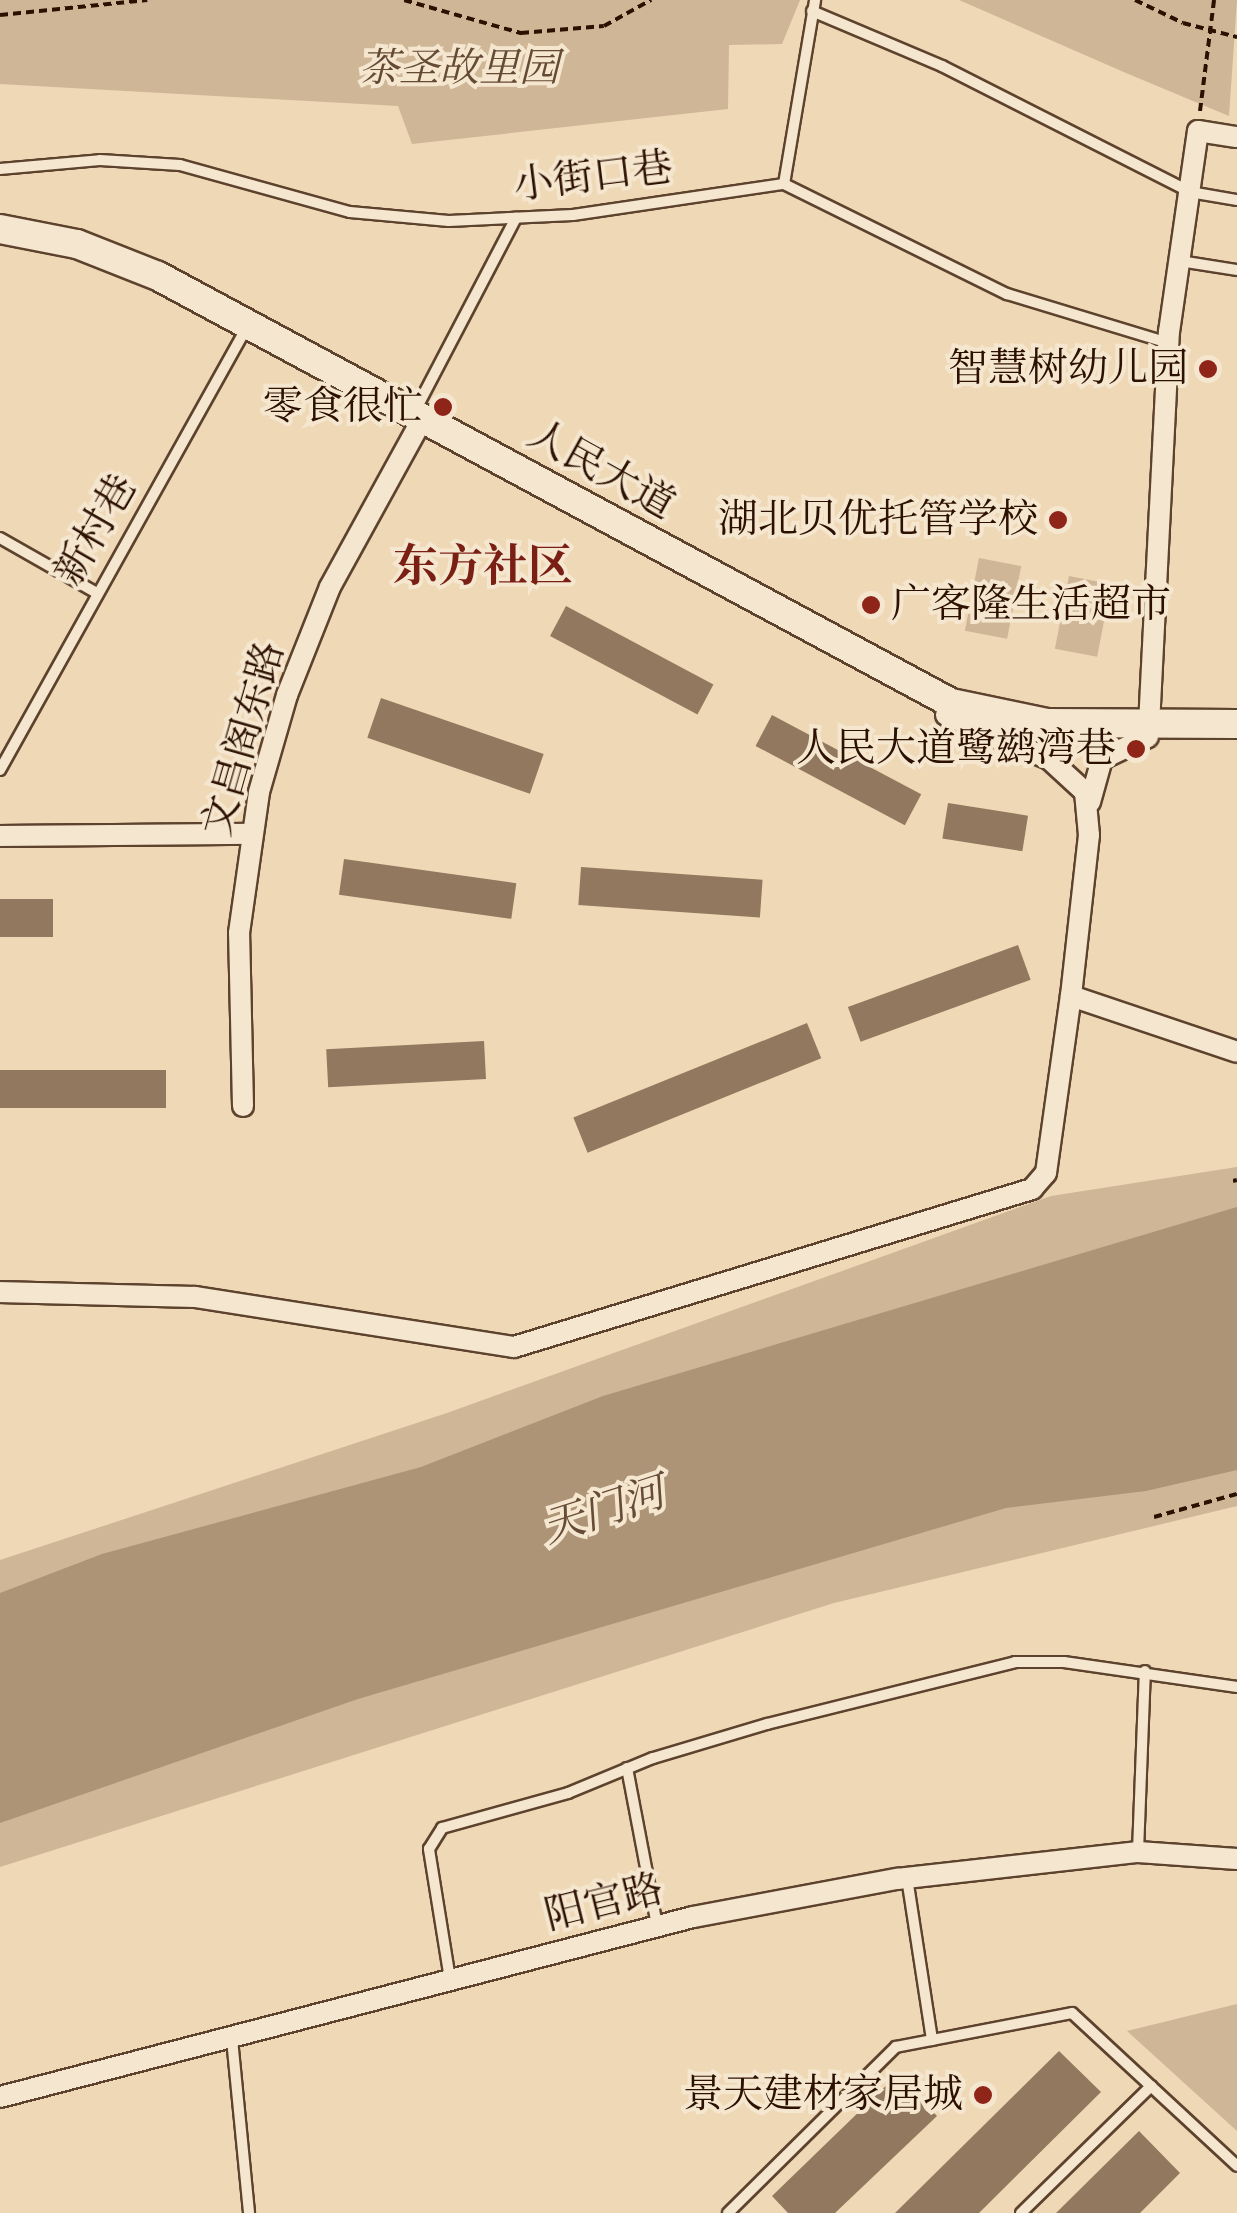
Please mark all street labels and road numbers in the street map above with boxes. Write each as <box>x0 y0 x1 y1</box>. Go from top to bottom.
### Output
street label: 小街口巷 <box>511 143 675 211</box>
street label: 人民大道 <box>519 410 683 530</box>
street label: 新村巷 <box>45 466 147 594</box>
street label: 文昌阁东路 <box>193 636 295 842</box>
street label: 阳官路 <box>540 1865 668 1941</box>

